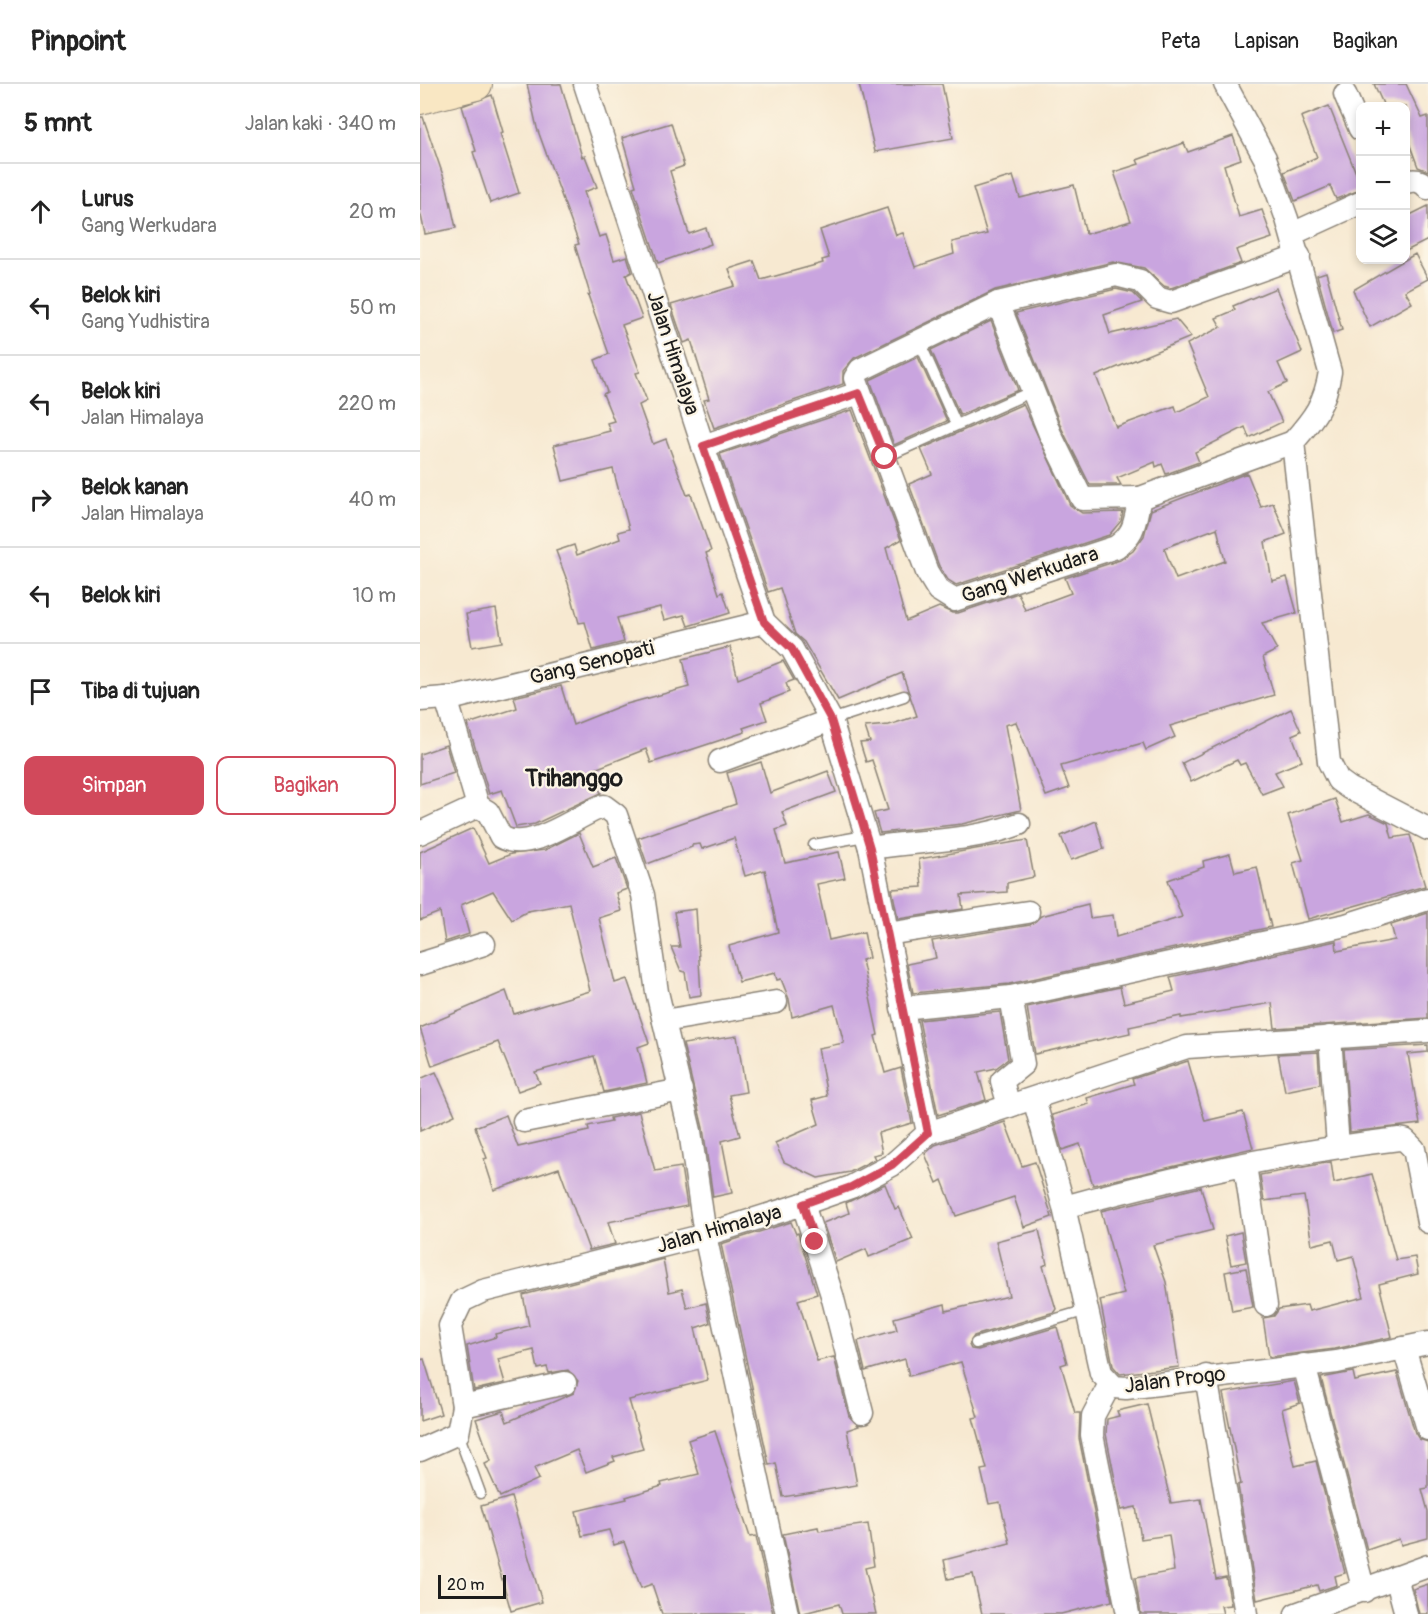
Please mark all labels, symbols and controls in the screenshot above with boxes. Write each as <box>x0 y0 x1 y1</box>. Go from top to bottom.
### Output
text: Pinpoint <box>30 24 126 59</box>
text: Peta <box>1160 28 1201 55</box>
text: Lapisan <box>1234 28 1299 55</box>
text: Bagikan <box>1332 28 1398 55</box>
map controls <box>1356 102 1410 264</box>
button: + <box>1356 102 1410 156</box>
text: 5 mnt <box>24 107 92 139</box>
text: Jalan kaki · 340 m <box>245 111 396 136</box>
button: − <box>1356 156 1410 210</box>
text: Lurus <box>81 185 133 213</box>
icon: ahead <box>24 195 57 228</box>
text: 20 m <box>349 199 396 224</box>
button: layers <box>1356 210 1410 264</box>
text: Gang Werkudara <box>81 213 217 238</box>
text: Belok kiri <box>81 281 160 309</box>
street label: Jalan Himalaya <box>640 288 706 418</box>
icon: left <box>24 291 57 324</box>
text: 50 m <box>349 295 396 320</box>
text: Gang Yudhistira <box>81 309 210 334</box>
text: Belok kiri <box>81 377 160 405</box>
icon: left <box>24 387 57 420</box>
text: 220 m <box>338 391 396 416</box>
text: Jalan Himalaya <box>81 405 204 430</box>
route start <box>871 443 897 469</box>
text: Belok kanan <box>81 473 189 501</box>
icon: right <box>24 483 57 516</box>
text: 40 m <box>349 487 396 512</box>
text: Jalan Himalaya <box>81 501 204 526</box>
street label: Gang Werkudara <box>958 540 1102 610</box>
icon: left <box>24 579 57 612</box>
text: Belok kiri <box>81 581 160 609</box>
text: 10 m <box>352 583 396 608</box>
street label: Gang Senopati <box>527 634 657 691</box>
icon: arrive <box>24 675 57 708</box>
text: Tiba di tujuan <box>81 677 200 705</box>
button: Simpan <box>24 756 204 815</box>
button: Bagikan <box>216 756 396 815</box>
district label: Trihanggo <box>524 764 623 793</box>
street label: Jalan Himalaya <box>653 1198 785 1260</box>
route end <box>801 1228 827 1254</box>
street label: Jalan Progo <box>1123 1360 1227 1400</box>
scale bar <box>438 1572 506 1600</box>
text: 20 m <box>447 1575 485 1595</box>

